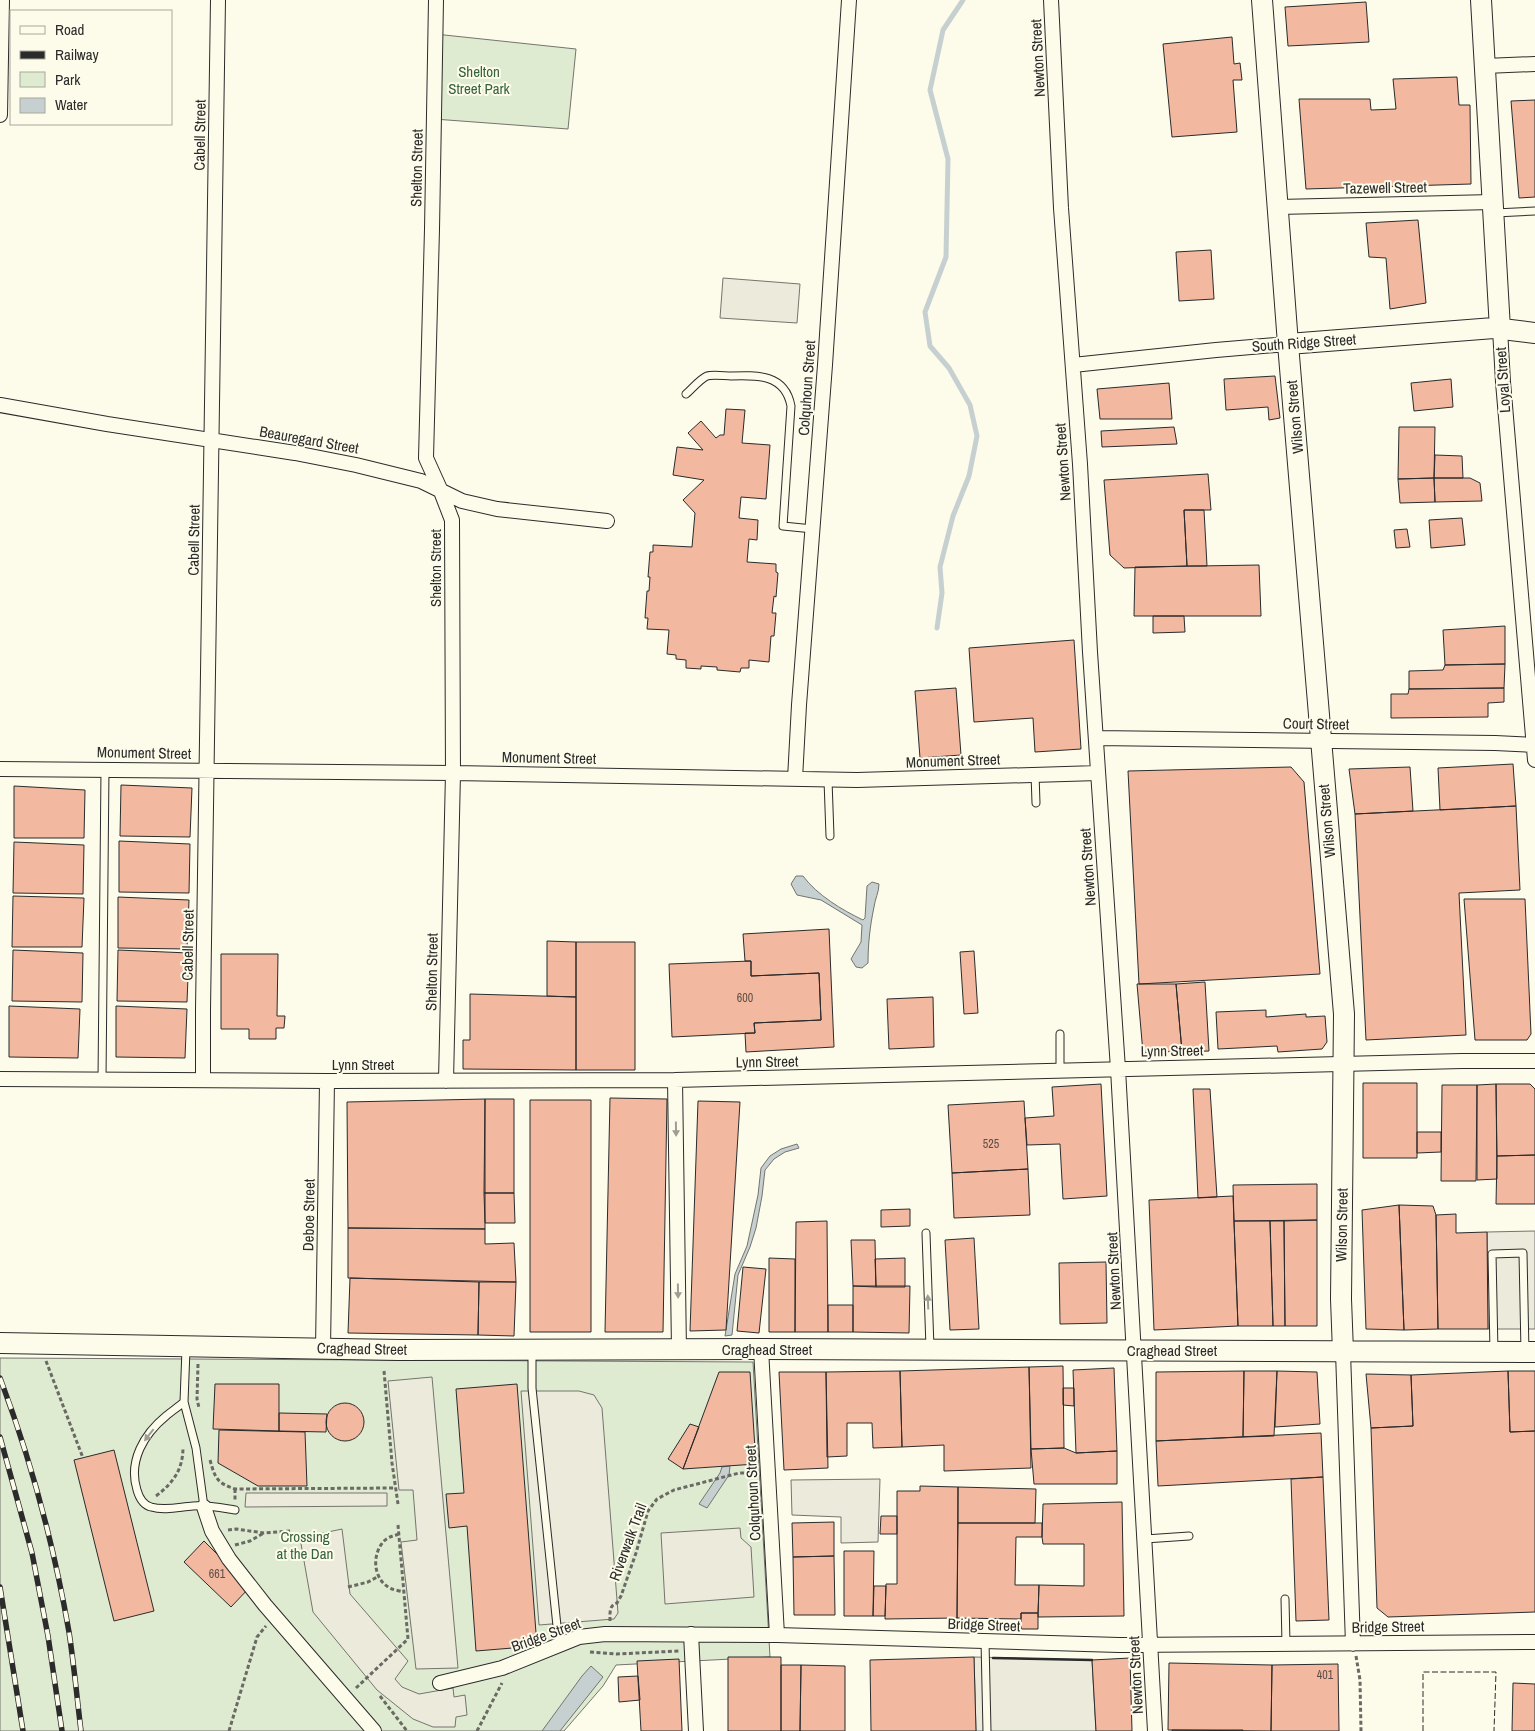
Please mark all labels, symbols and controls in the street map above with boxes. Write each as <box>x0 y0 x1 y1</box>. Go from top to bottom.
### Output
legend <box>10 10 172 125</box>
street label: Newton Street <box>1025 18 1050 97</box>
text: Road <box>55 19 84 40</box>
text: Railway <box>55 44 100 65</box>
park label: Shelton Street Park <box>448 61 511 99</box>
text: Park <box>55 69 81 90</box>
text: Water <box>55 94 87 115</box>
street label: Cabell Street <box>188 99 211 171</box>
street label: Shelton Street <box>405 128 428 207</box>
street label: Tazewell Street <box>1343 176 1428 199</box>
street label: South Ridge Street <box>1251 328 1357 357</box>
street label: Colquhoun Street <box>793 339 820 436</box>
street label: Loyal Street <box>1490 346 1515 414</box>
street label: Wilson Street <box>1281 379 1308 455</box>
street label: Beauregard Street <box>258 420 361 459</box>
street label: Newton Street <box>1049 422 1076 502</box>
street label: Cabell Street <box>182 504 205 576</box>
street label: Shelton Street <box>425 528 446 607</box>
street label: Court Street <box>1283 712 1350 735</box>
street label: Monument Street <box>97 741 192 764</box>
street label: Monument Street <box>502 746 597 769</box>
street label: Monument Street <box>905 748 1001 773</box>
street label: Wilson Street <box>1313 783 1340 859</box>
street label: Newton Street <box>1074 827 1101 907</box>
street label: Cabell Street <box>176 909 199 981</box>
street label: Shelton Street <box>420 932 443 1011</box>
house number: 600 <box>737 990 753 1006</box>
street label: Lynn Street <box>1141 1039 1204 1062</box>
street label: Lynn Street <box>736 1050 799 1073</box>
street label: Lynn Street <box>332 1054 395 1075</box>
one-way arrow <box>672 1121 680 1137</box>
house number: 525 <box>983 1136 1000 1152</box>
street label: Deboe Street <box>297 1178 320 1251</box>
street label: Wilson Street <box>1330 1187 1353 1262</box>
street label: Newton Street <box>1101 1231 1126 1310</box>
one-way arrow <box>674 1284 682 1300</box>
one-way arrow <box>924 1294 932 1310</box>
street label: Craghead Street <box>317 1337 408 1360</box>
street label: Craghead Street <box>722 1339 813 1360</box>
street label: Craghead Street <box>1127 1340 1218 1361</box>
one-way arrow <box>143 1428 154 1441</box>
street label: Colquhoun Street <box>739 1444 765 1541</box>
street label: Riverwalk Trail <box>604 1500 651 1584</box>
park label: Crossing at the Dan <box>277 1526 333 1564</box>
house number: 661 <box>209 1566 226 1582</box>
street label: Bridge Street <box>508 1612 584 1657</box>
street label: Bridge Street <box>947 1613 1021 1636</box>
street label: Bridge Street <box>1352 1615 1425 1638</box>
street label: Newton Street <box>1123 1635 1148 1714</box>
house number: 401 <box>1317 1667 1334 1683</box>

